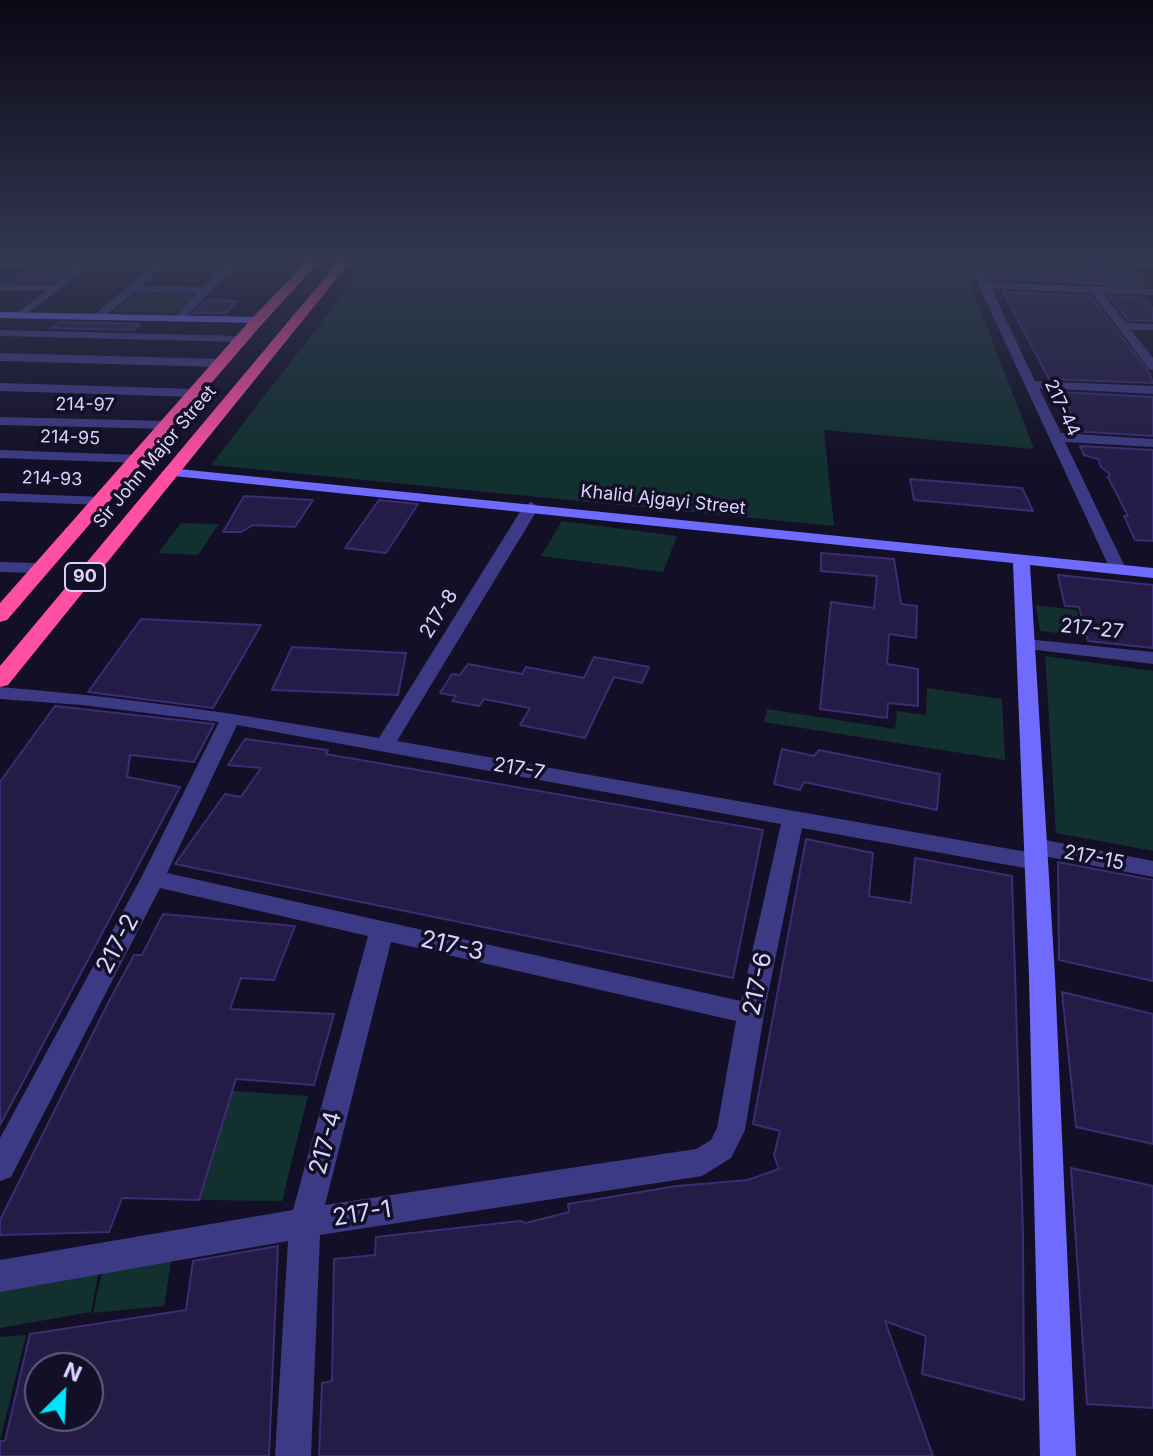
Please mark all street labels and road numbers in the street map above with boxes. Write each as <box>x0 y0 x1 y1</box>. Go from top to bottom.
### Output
street label: 217-44 <box>1040 376 1084 440</box>
street label: Sir John Major Street <box>89 381 221 533</box>
street label: 214-97 <box>55 394 115 416</box>
street label: 214-95 <box>39 426 101 450</box>
street label: 214-93 <box>21 467 83 491</box>
street label: Khalid Ajgayi Street <box>580 481 746 519</box>
road number: 90 <box>65 563 105 591</box>
street label: 217-8 <box>415 585 463 643</box>
street label: 217-27 <box>1059 614 1125 644</box>
street label: 217-7 <box>491 753 547 785</box>
street label: 217-15 <box>1062 840 1126 876</box>
street label: 217-2 <box>91 909 145 979</box>
street label: 217-3 <box>418 925 486 967</box>
street label: 217-6 <box>737 950 779 1018</box>
street label: 217-4 <box>304 1108 348 1178</box>
street label: 217-1 <box>331 1195 393 1233</box>

